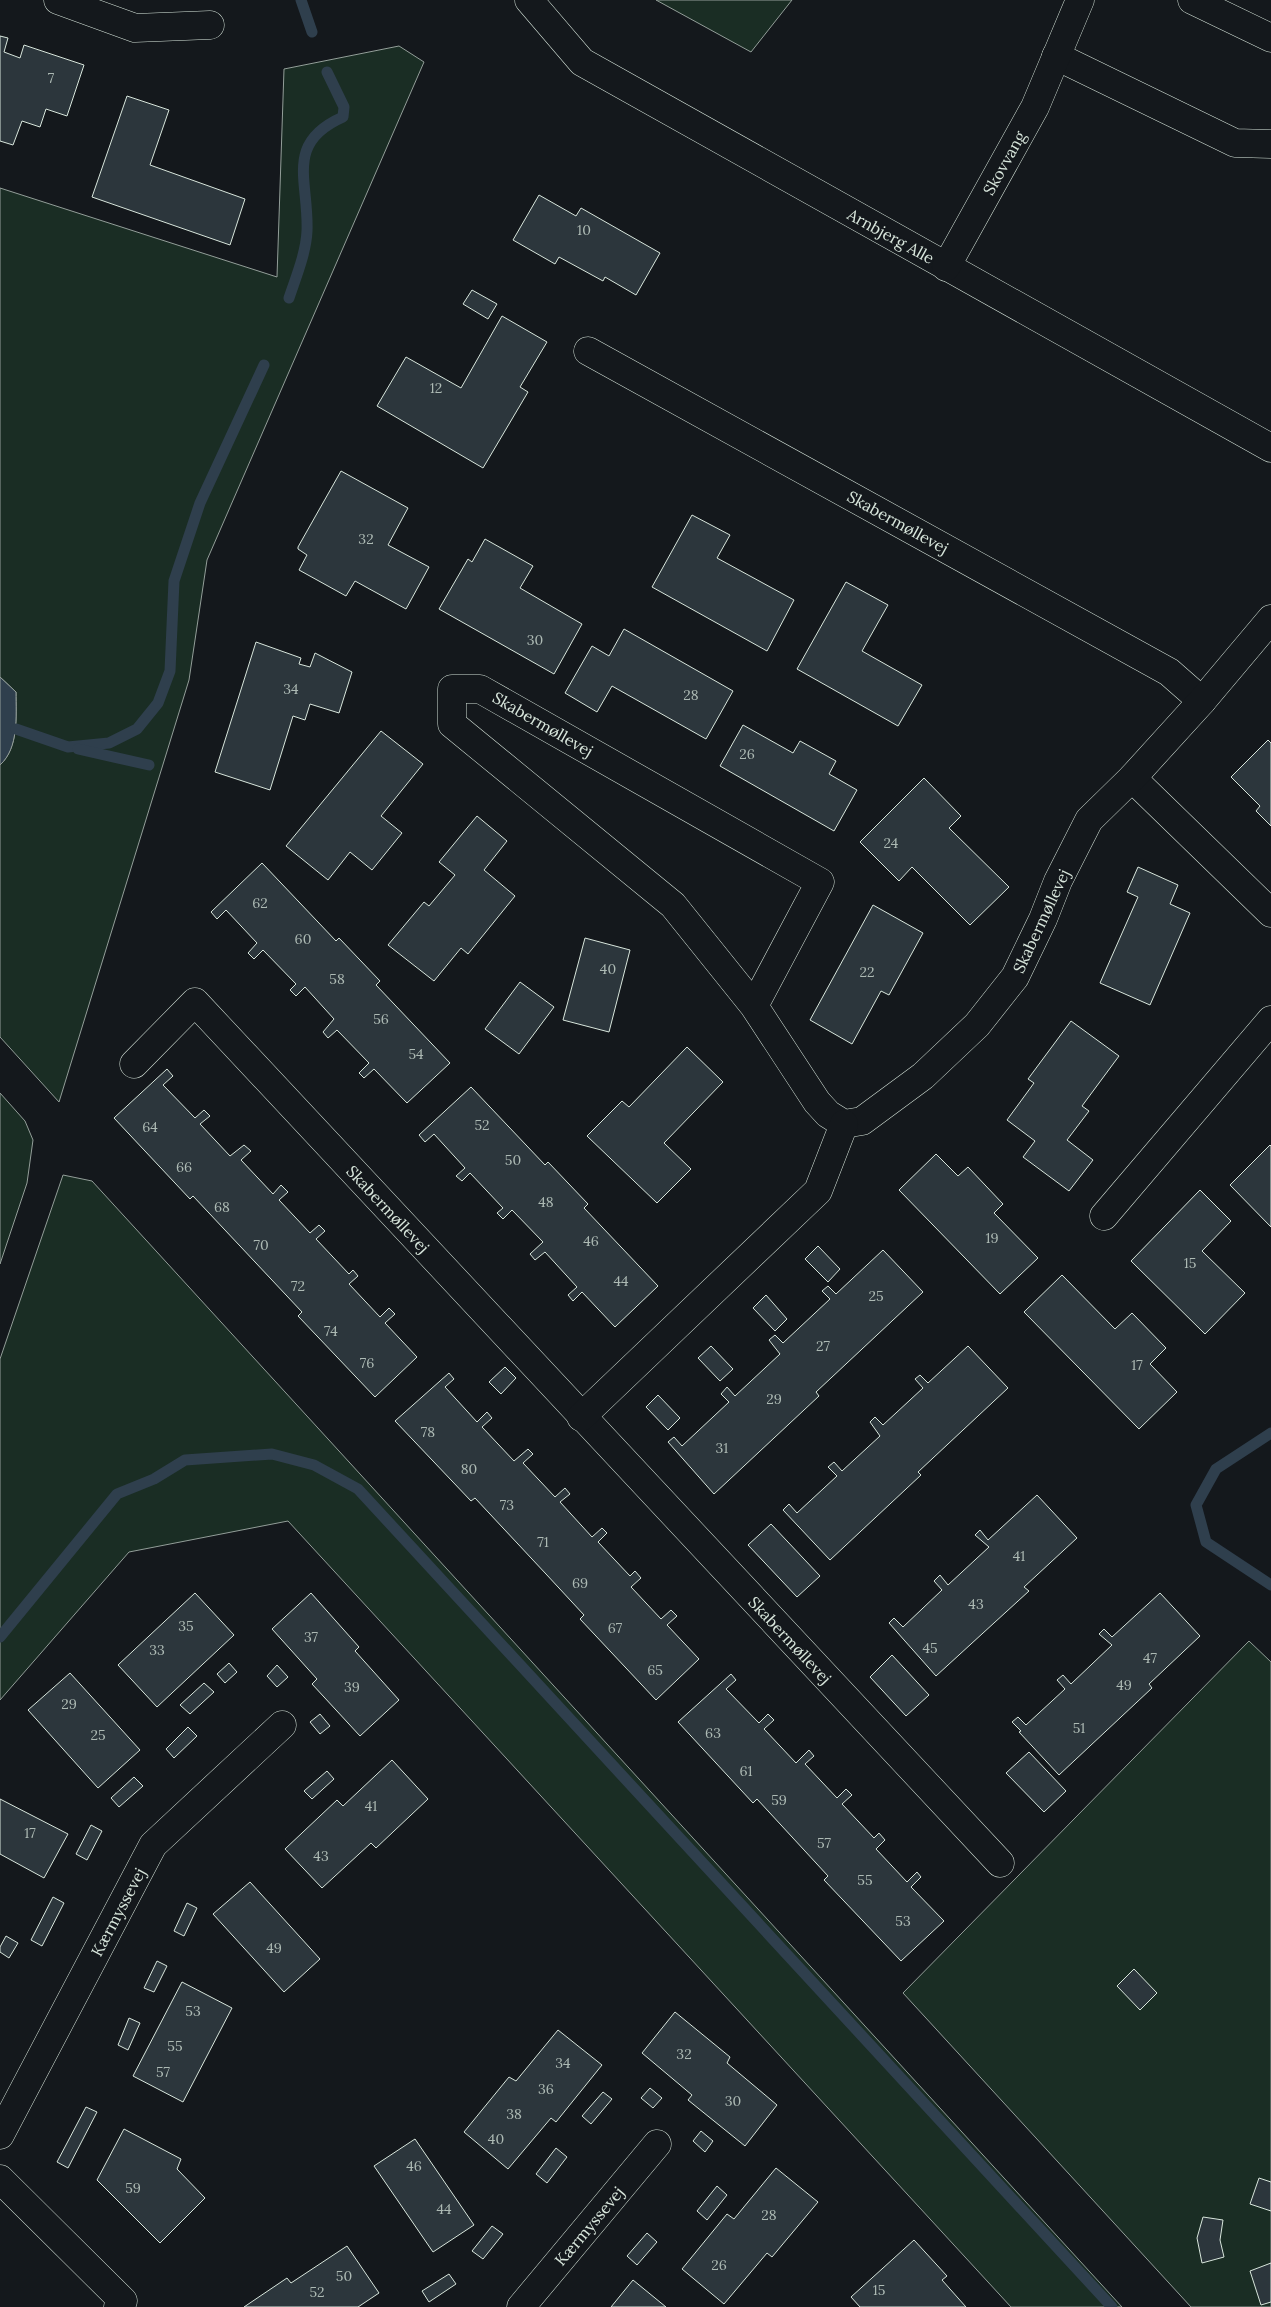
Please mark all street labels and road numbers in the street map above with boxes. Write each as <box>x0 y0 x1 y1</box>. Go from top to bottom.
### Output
street label: Skovvang <box>978 127 1030 198</box>
street label: Arnbjerg Alle <box>843 203 938 268</box>
street label: Skabermøllevej <box>844 486 952 558</box>
street label: Skabermøllevej <box>489 687 597 761</box>
street label: Skabermøllevej <box>1008 866 1074 976</box>
street label: Skabermøllevej <box>342 1161 434 1257</box>
street label: Skabermøllevej <box>744 1592 836 1688</box>
street label: Kærmyssevej <box>86 1864 150 1960</box>
street label: Kærmyssevej <box>550 2182 628 2270</box>

